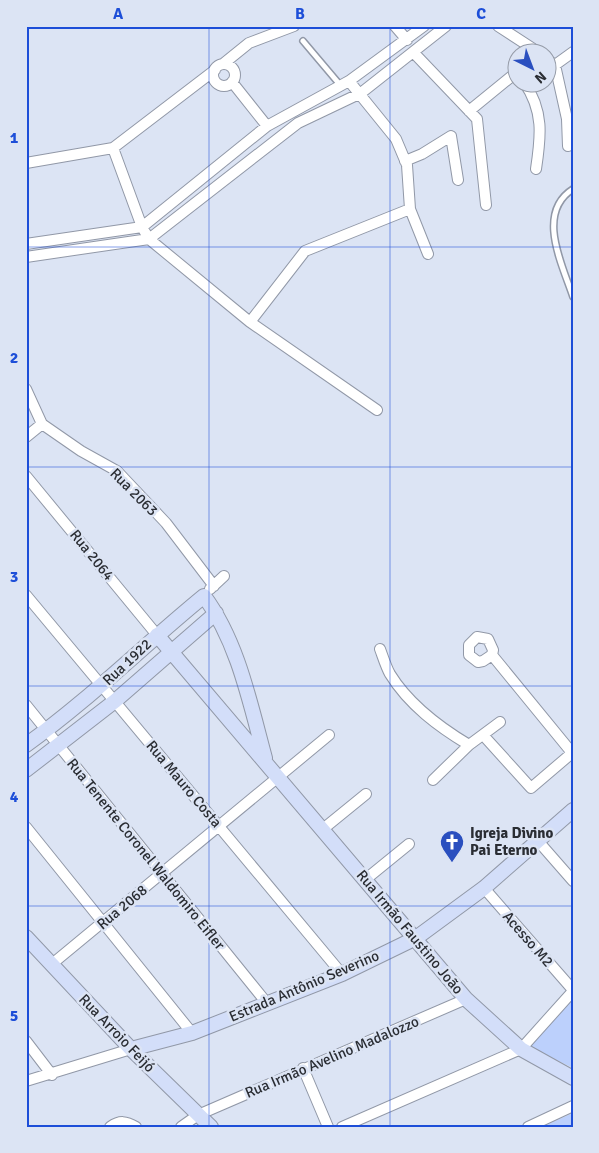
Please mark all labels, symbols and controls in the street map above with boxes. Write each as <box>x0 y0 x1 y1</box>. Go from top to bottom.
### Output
text: A <box>113 4 124 24</box>
text: B <box>295 4 305 24</box>
text: C <box>476 4 486 24</box>
north arrow <box>506 42 556 92</box>
text: N <box>531 68 550 87</box>
text: 1 <box>10 128 19 148</box>
text: 2 <box>10 348 18 368</box>
street label: Rua 2063 <box>106 464 162 520</box>
street label: Rua 2064 <box>66 526 118 584</box>
text: 3 <box>10 567 18 587</box>
street label: Rua 1922 <box>99 635 155 689</box>
street label: Rua Mauro Costa <box>142 737 226 831</box>
street label: Rua Tenente Coronel Waldomiro Eifler <box>63 755 229 954</box>
text: 4 <box>10 787 19 807</box>
place label: Igreja Divino Pai Eterno <box>470 824 553 859</box>
church icon: Igreja Divino Pai Eterno <box>439 829 465 863</box>
street label: Rua Irmão Faustino João <box>353 866 467 998</box>
street label: Rua 2068 <box>93 881 151 933</box>
street label: Acesso M2 <box>499 907 557 971</box>
street label: Estrada Antônio Severino <box>226 946 382 1026</box>
street label: Rua Arroio Feijó <box>75 990 159 1076</box>
text: 5 <box>10 1006 18 1026</box>
street label: Rua Irmão Avelino Madalozzo <box>242 1012 422 1102</box>

